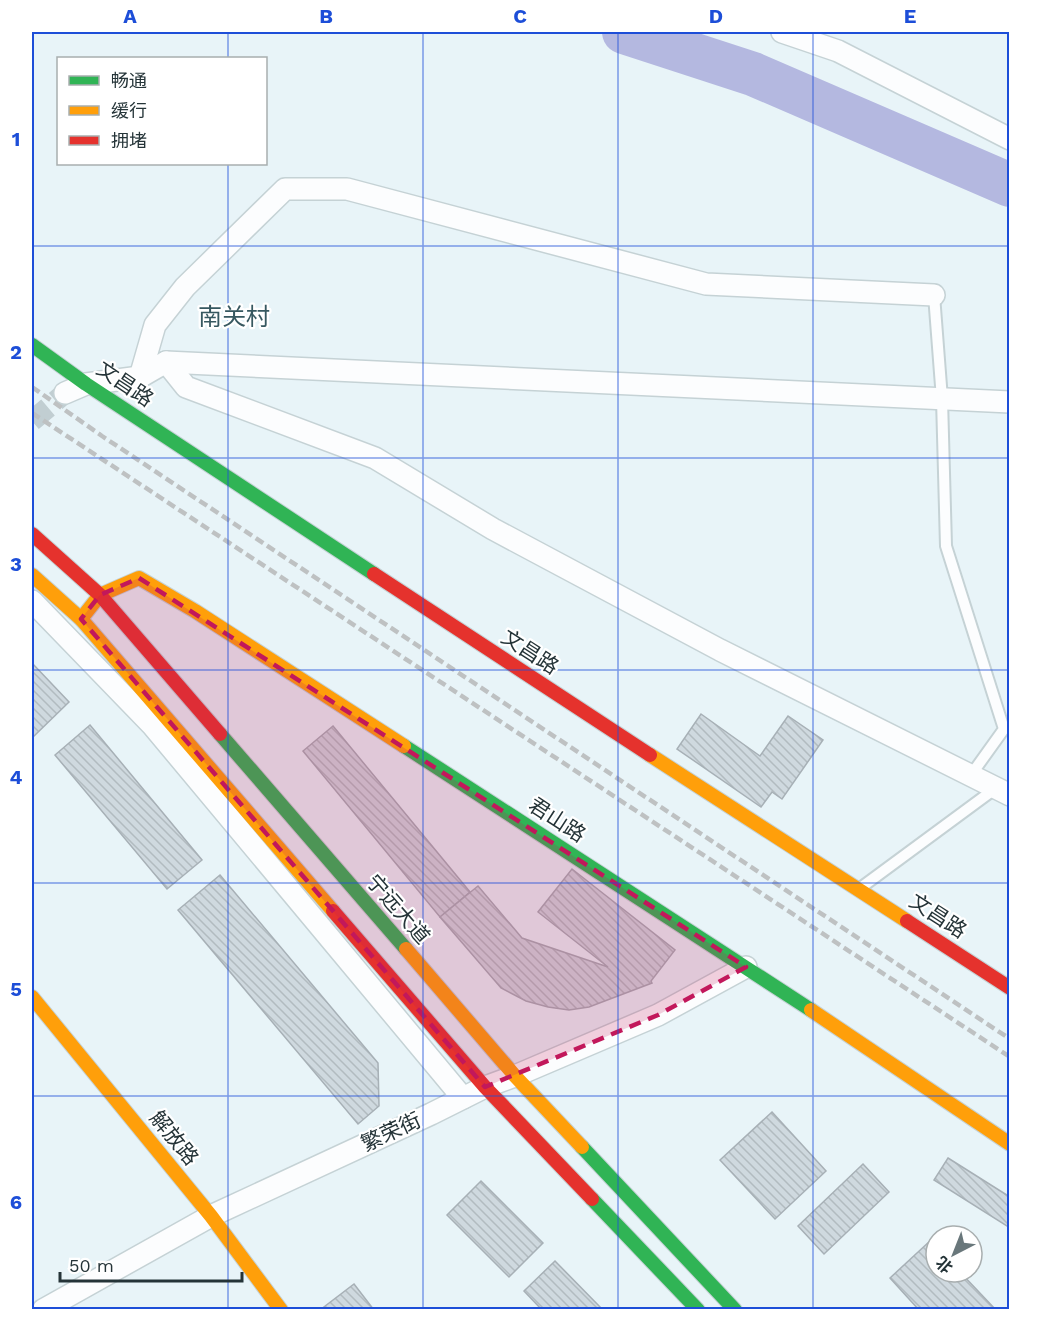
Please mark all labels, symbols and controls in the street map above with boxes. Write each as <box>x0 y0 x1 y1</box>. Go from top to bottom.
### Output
text: A <box>123 4 137 28</box>
text: B <box>319 4 333 28</box>
text: C <box>513 4 527 28</box>
text: D <box>709 4 723 28</box>
text: E <box>904 4 916 28</box>
legend <box>57 57 267 165</box>
text: 畅通 <box>111 70 147 91</box>
text: 缓行 <box>111 100 147 121</box>
text: 1 <box>12 127 20 151</box>
text: 拥堵 <box>111 130 147 151</box>
district label: 南关村 <box>198 303 270 331</box>
text: 2 <box>10 340 22 364</box>
street label: 文昌路 <box>92 356 158 412</box>
text: 3 <box>10 552 22 576</box>
street label: 文昌路 <box>497 624 563 679</box>
text: 4 <box>10 765 23 789</box>
street label: 君山路 <box>524 792 590 847</box>
street label: 宁远大道 <box>361 869 435 949</box>
street label: 文昌路 <box>905 888 971 943</box>
text: 5 <box>10 977 22 1001</box>
street label: 解放路 <box>145 1105 204 1170</box>
street label: 繁荣街 <box>357 1107 425 1156</box>
text: 6 <box>10 1190 22 1214</box>
north arrow <box>924 1224 984 1284</box>
scale bar <box>60 1245 242 1283</box>
text: 北 <box>932 1252 957 1277</box>
text: 50 m <box>69 1255 114 1276</box>

